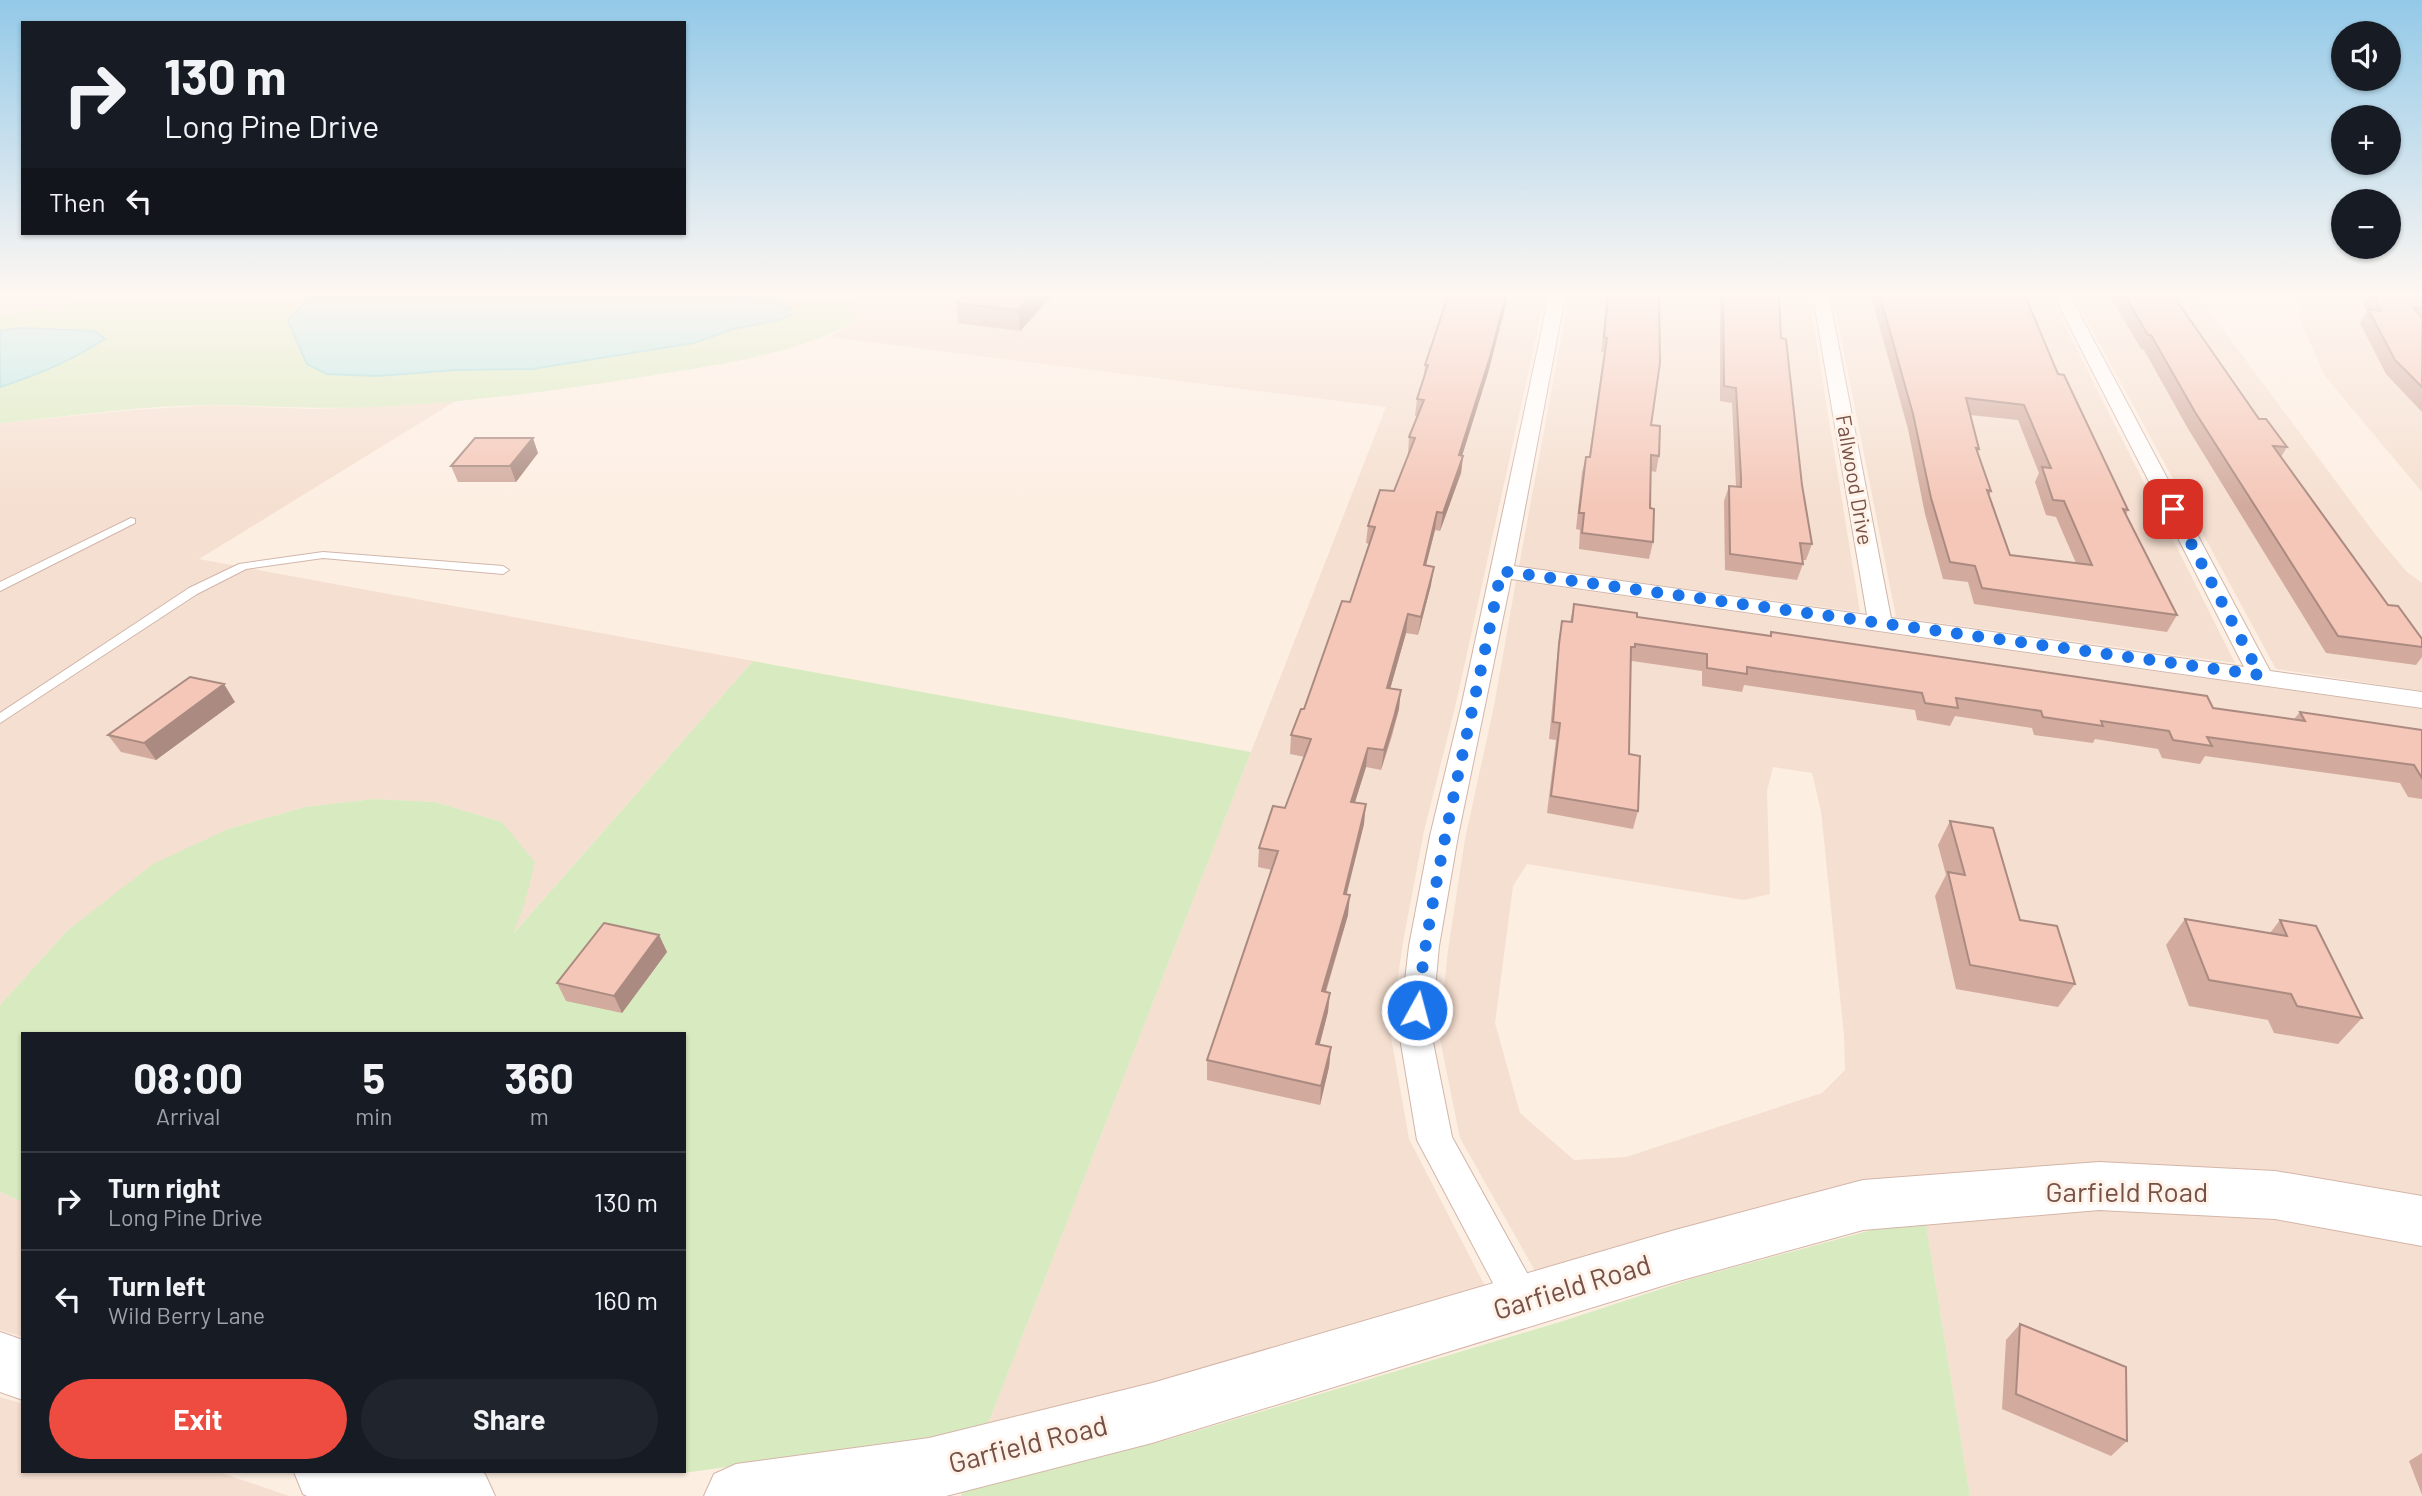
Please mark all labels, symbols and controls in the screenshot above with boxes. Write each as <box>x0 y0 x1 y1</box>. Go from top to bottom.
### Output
map controls <box>2331 21 2401 259</box>
button: sound <box>2331 21 2401 91</box>
text: 130 m <box>164 46 286 105</box>
icon: right <box>49 49 140 140</box>
button: + <box>2331 105 2401 175</box>
text: Long Pine Drive <box>164 106 379 144</box>
icon: left <box>120 182 158 220</box>
text: Then <box>49 186 106 217</box>
button: − <box>2331 189 2401 259</box>
street label: Fallwood Drive <box>1832 413 1879 547</box>
pin <box>2143 479 2203 539</box>
icon: arrive <box>2154 490 2192 528</box>
position arrow <box>1380 973 1454 1047</box>
text: 08:00 <box>133 1052 243 1102</box>
text: 5 <box>362 1052 385 1102</box>
text: 360 <box>505 1052 574 1102</box>
text: Arrival <box>156 1102 220 1130</box>
text: min <box>355 1102 392 1130</box>
text: m <box>530 1102 549 1130</box>
text: Turn right <box>108 1172 221 1203</box>
street label: Garfield Road <box>2046 1174 2208 1208</box>
icon: right <box>49 1182 87 1220</box>
text: 130 m <box>594 1186 658 1217</box>
text: Long Pine Drive <box>108 1203 263 1231</box>
street label: Garfield Road <box>1489 1246 1655 1326</box>
text: Turn left <box>108 1270 206 1301</box>
icon: left <box>49 1280 87 1318</box>
text: 160 m <box>594 1284 658 1315</box>
text: Wild Berry Lane <box>108 1301 265 1329</box>
button: Exit <box>49 1379 347 1459</box>
button: Share <box>361 1379 658 1459</box>
street label: Garfield Road <box>945 1407 1111 1479</box>

